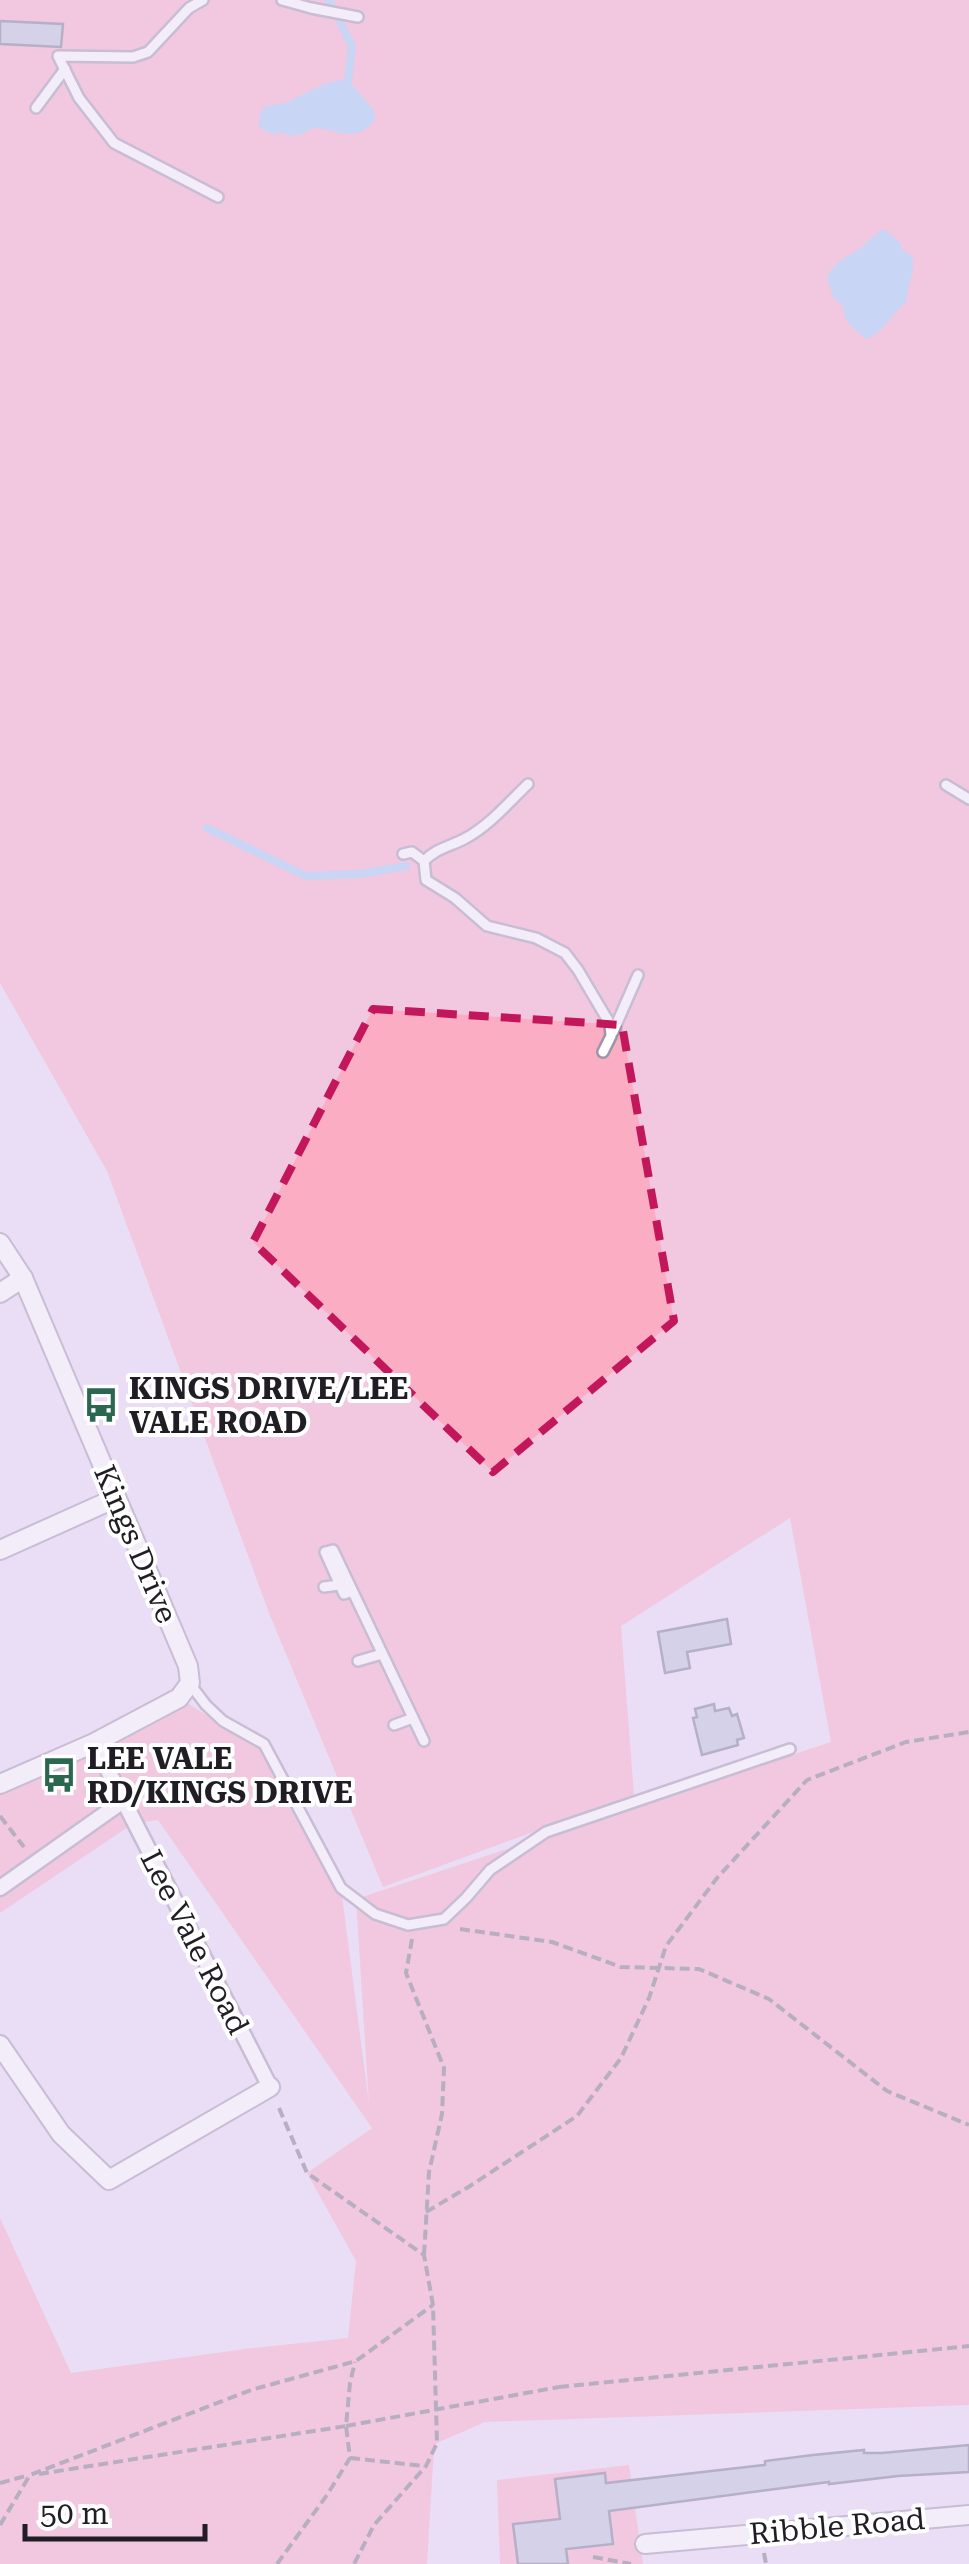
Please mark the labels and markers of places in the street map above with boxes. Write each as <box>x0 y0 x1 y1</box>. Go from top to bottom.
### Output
place label: KINGS DRIVE/LEE VALE ROAD <box>129 1371 408 1440</box>
bus stop icon: KINGS DRIVE/LEE VALE ROAD <box>82 1386 120 1424</box>
place label: LEE VALE RD/KINGS DRIVE <box>87 1741 353 1810</box>
bus stop icon: LEE VALE RD/KINGS DRIVE <box>40 1756 78 1794</box>

